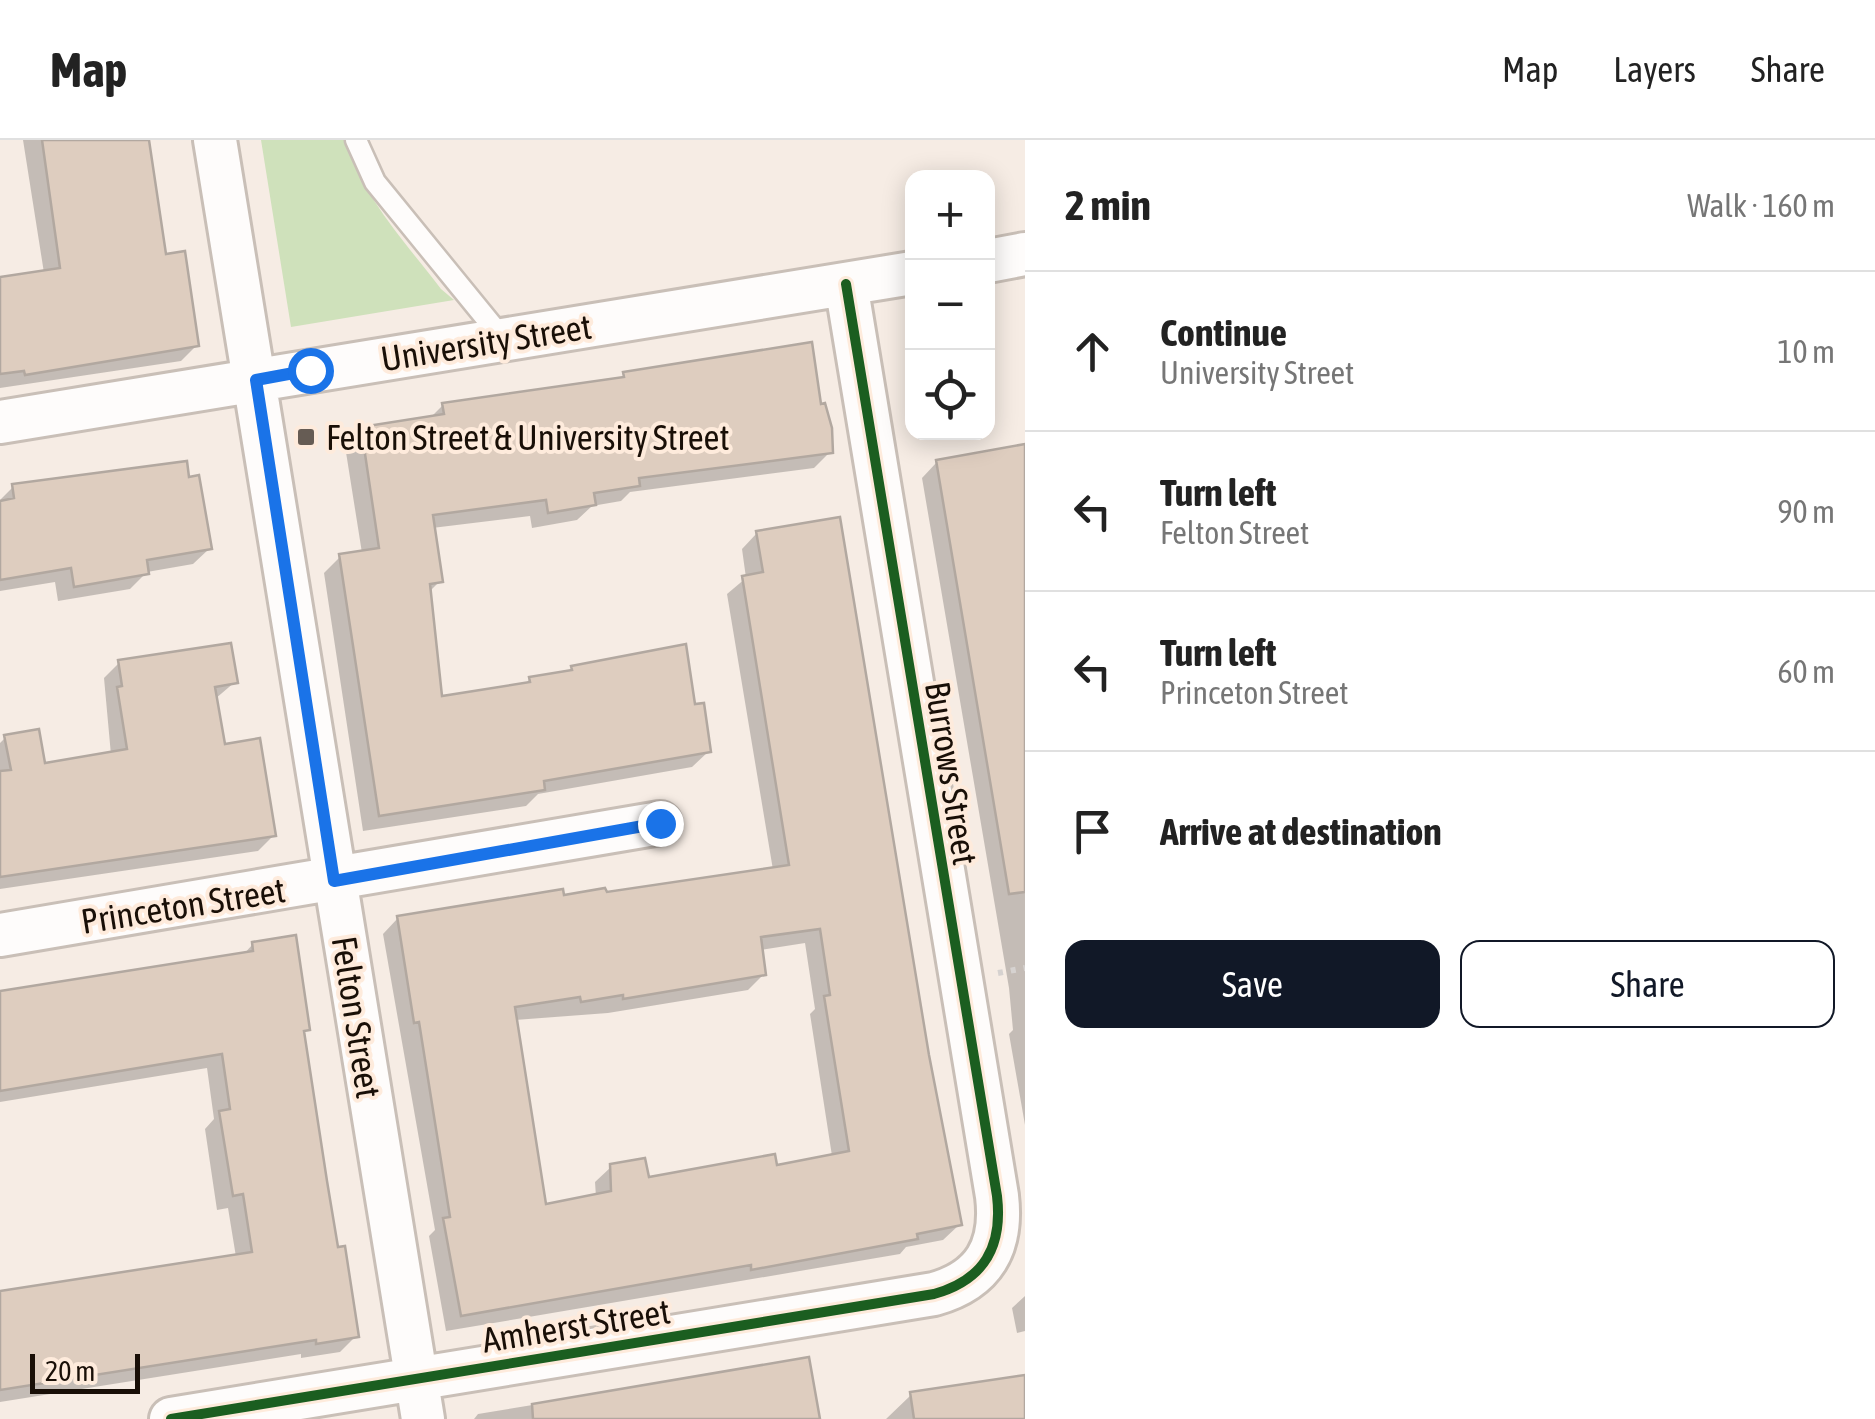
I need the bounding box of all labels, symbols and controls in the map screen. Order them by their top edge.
text: Map [50,42,127,97]
text: Map [1502,49,1558,89]
text: Layers [1613,49,1696,89]
text: Share [1751,49,1825,89]
map controls [905,170,995,440]
button: + [905,170,995,260]
text: 2 min [1065,181,1151,229]
text: Walk · 160 m [1687,187,1835,224]
button: − [905,260,995,350]
street label: University Street [378,306,594,378]
text: Continue [1160,311,1287,354]
icon: ahead [1065,324,1120,379]
text: 10 m [1777,333,1835,370]
route start [288,348,334,394]
button: locate [905,350,995,440]
text: University Street [1160,354,1354,391]
place label: Felton Street & University Street [326,417,730,457]
marker: Felton Street & University Street [295,426,317,448]
text: Turn left [1160,471,1276,514]
icon: left [1065,484,1120,539]
text: 90 m [1777,493,1835,530]
text: Felton Street [1160,514,1309,551]
text: Turn left [1160,631,1276,674]
icon: left [1065,644,1120,699]
text: 60 m [1777,653,1835,690]
text: Princeton Street [1160,674,1348,711]
street label: Burrows Street [918,678,986,868]
route end [638,801,684,847]
icon: arrive [1065,804,1120,859]
text: Arrive at destination [1160,810,1442,853]
street label: Princeton Street [78,869,288,941]
street label: Felton Street [324,933,390,1101]
button: Save [1065,940,1440,1028]
button: Share [1460,940,1835,1028]
street label: Amherst Street [479,1290,673,1360]
scale bar [30,1349,140,1394]
text: 20 m [45,1355,95,1387]

